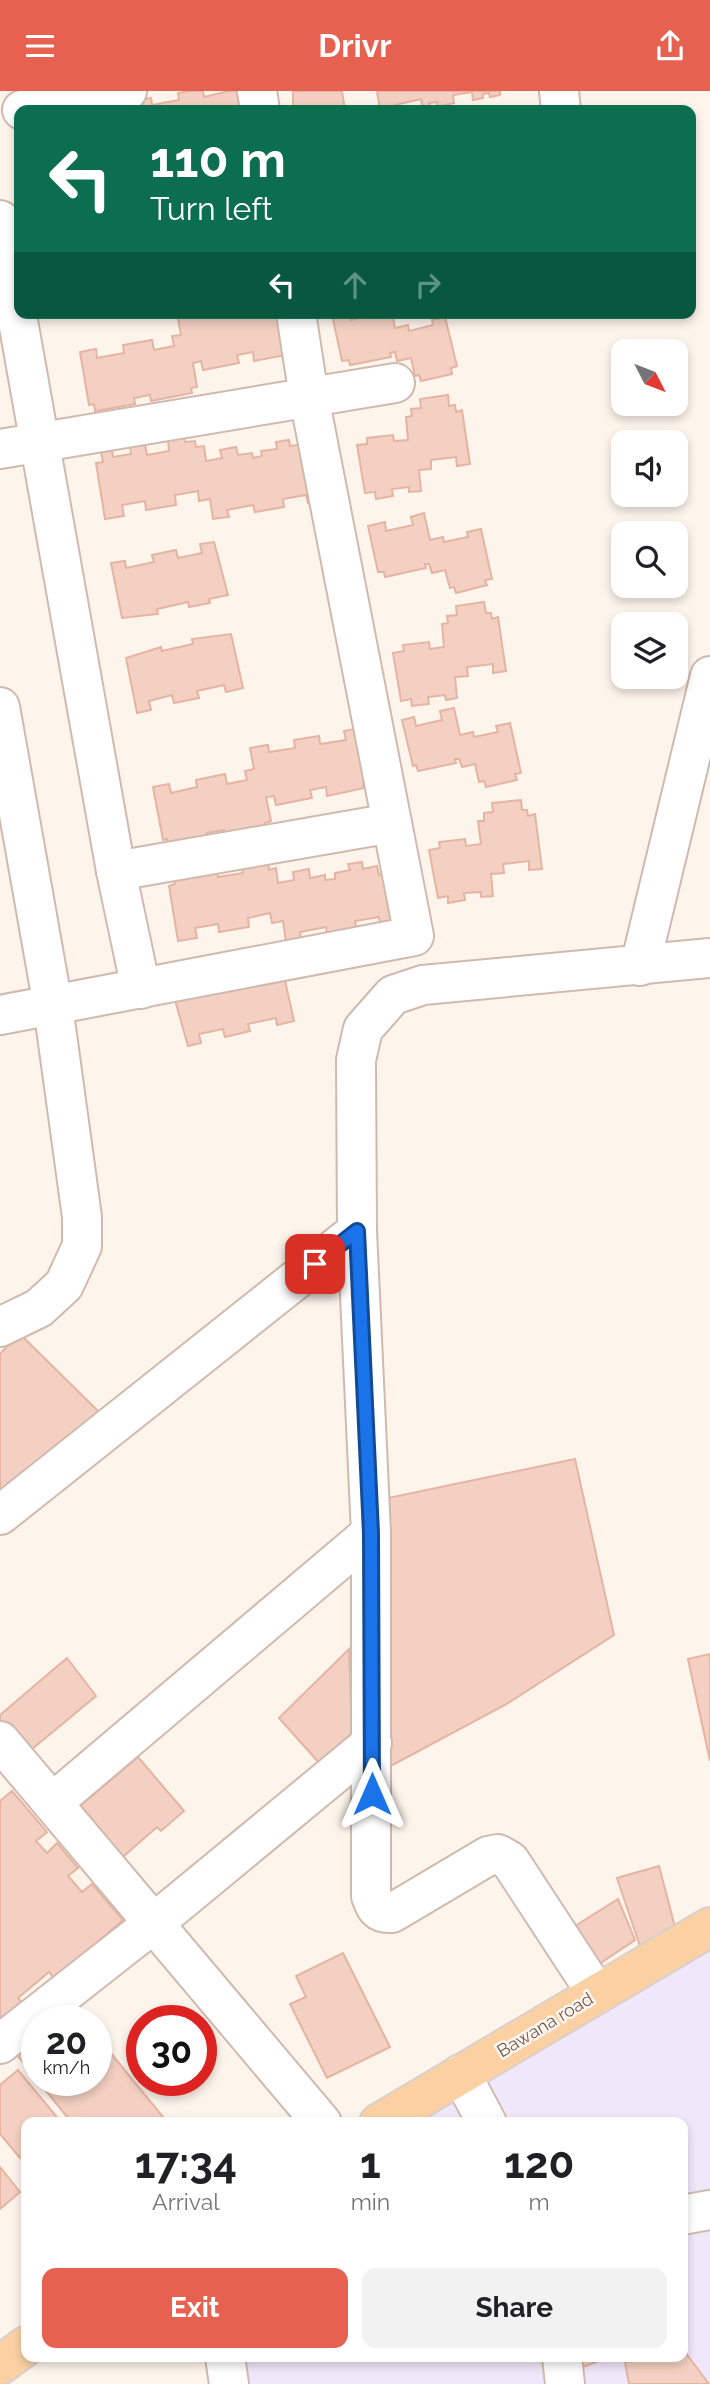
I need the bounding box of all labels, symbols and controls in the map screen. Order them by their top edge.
icon: menu [21,27,59,65]
text: Drivr [318,27,392,64]
icon: share [651,27,689,65]
text: 110 m [150,131,286,188]
icon: left [35,133,126,224]
text: Turn left [150,190,272,227]
icon: left [263,266,301,304]
icon: ahead [336,266,374,304]
icon: right [409,266,447,304]
north arrow [611,339,688,417]
map controls [611,339,688,689]
button: sound [611,430,688,507]
button: search [611,521,688,598]
button: layers [611,612,688,689]
pin [285,1234,345,1294]
icon: arrive [296,1245,334,1283]
position arrow [335,1757,409,1831]
street label: Bawana road [493,1988,597,2061]
speed limit sign: 30 [126,2005,217,2096]
text: 20 [46,2021,87,2062]
text: km/h [43,2057,90,2078]
text: 17:34 [135,2139,237,2188]
text: 1 [360,2139,381,2188]
text: 120 [504,2139,574,2188]
text: Arrival [152,2188,220,2215]
text: min [351,2188,390,2215]
text: m [529,2188,550,2215]
button: Exit [42,2268,348,2348]
button: Share [362,2268,667,2348]

